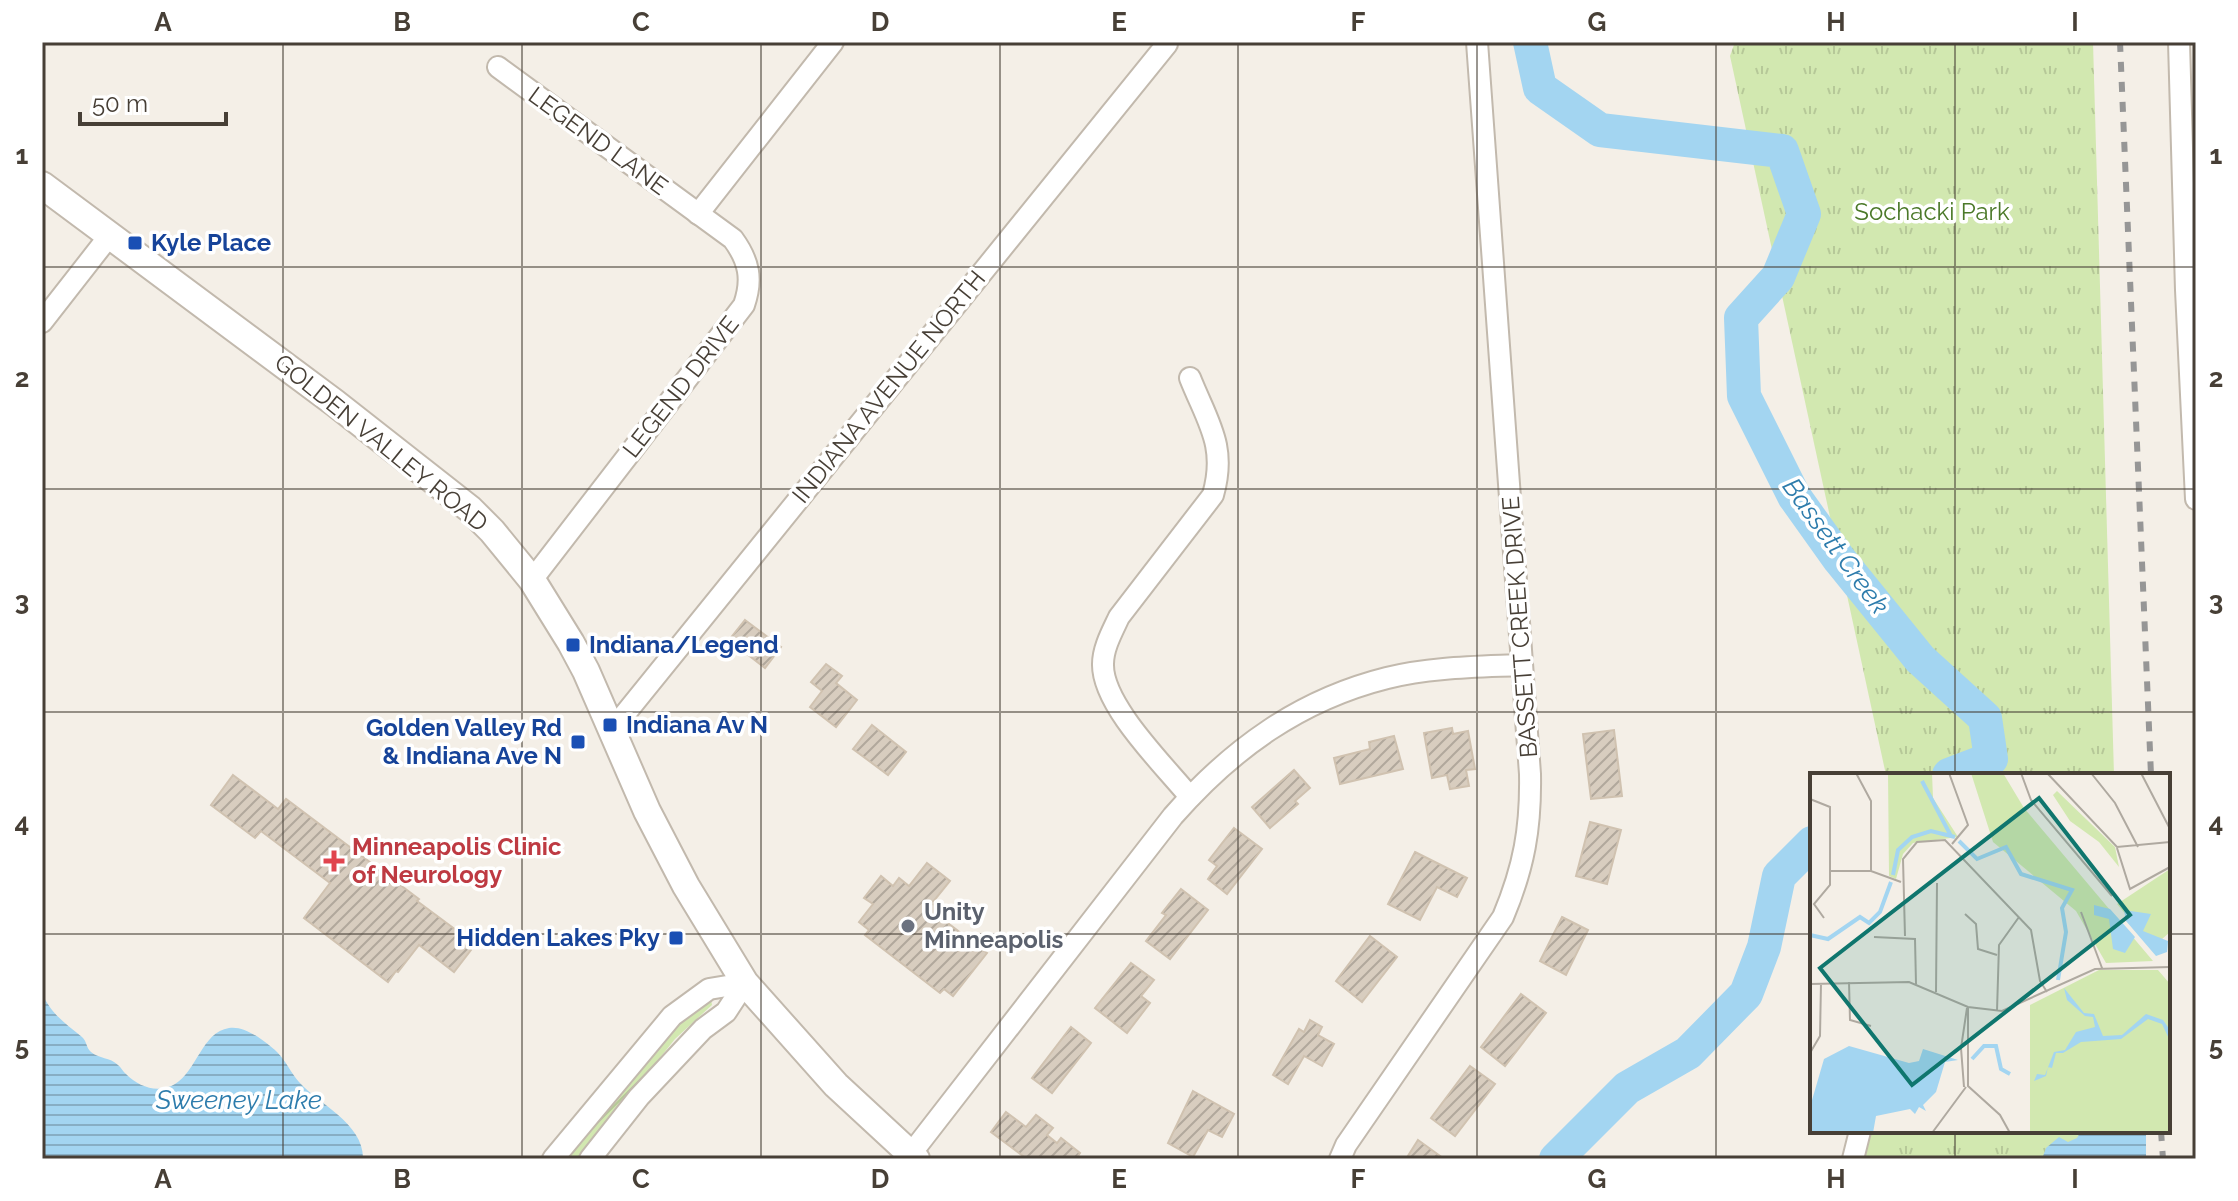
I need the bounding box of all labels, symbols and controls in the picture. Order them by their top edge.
text: A [154,7,172,37]
text: B [393,7,411,37]
text: C [632,7,650,37]
text: D [871,7,889,37]
text: E [1111,7,1127,37]
text: F [1351,7,1366,37]
text: G [1588,7,1606,37]
text: H [1826,7,1846,37]
text: I [2071,7,2079,37]
scale bar [80,76,226,126]
street label: LEGEND LANE [523,80,674,201]
text: 50 m [92,89,148,118]
text: 1 [16,140,29,170]
text: 1 [2210,140,2223,170]
park label: Sochacki Park [1854,197,2010,226]
place label: Kyle Place [151,228,271,257]
marker: Kyle Place [126,234,144,252]
street label: INDIANA AVENUE NORTH [786,265,991,509]
street label: LEGEND DRIVE [616,310,745,463]
street label: GOLDEN VALLEY ROAD [269,348,494,538]
text: 2 [15,363,29,393]
text: 2 [2209,363,2223,393]
water label: Bassett Creek [1777,472,1895,620]
street label: BASSETT CREEK DRIVE [1496,495,1543,759]
text: 3 [15,586,29,616]
text: 3 [2209,586,2223,616]
place label: Indiana/Legend [589,630,779,659]
marker: Indiana/Legend [564,636,582,654]
place label: Indiana Av N [626,710,768,739]
place label: Golden Valley Rd & Indiana Ave N [366,713,562,770]
marker: Indiana Av N [601,716,619,734]
marker: Golden Valley Rd & Indiana Ave N [569,733,587,751]
inset map [1810,773,2170,1133]
text: 4 [15,808,29,838]
text: 4 [2209,808,2223,838]
place label: Minneapolis Clinic of Neurology [352,832,562,889]
marker: Minneapolis Clinic of Neurology [323,850,345,872]
place label: Unity Minneapolis [924,897,1064,954]
marker: Unity Minneapolis [899,917,917,935]
place label: Hidden Lakes Pky [456,923,660,952]
marker: Hidden Lakes Pky [667,929,685,947]
text: 5 [15,1031,29,1061]
text: 5 [2209,1031,2223,1061]
water label: Sweeney Lake [155,1085,322,1115]
text: A [154,1164,172,1194]
text: B [393,1164,411,1194]
text: C [632,1164,650,1194]
text: D [871,1164,889,1194]
text: E [1111,1164,1127,1194]
text: F [1351,1164,1366,1194]
text: G [1588,1164,1606,1194]
text: H [1826,1164,1846,1194]
text: I [2071,1164,2079,1194]

